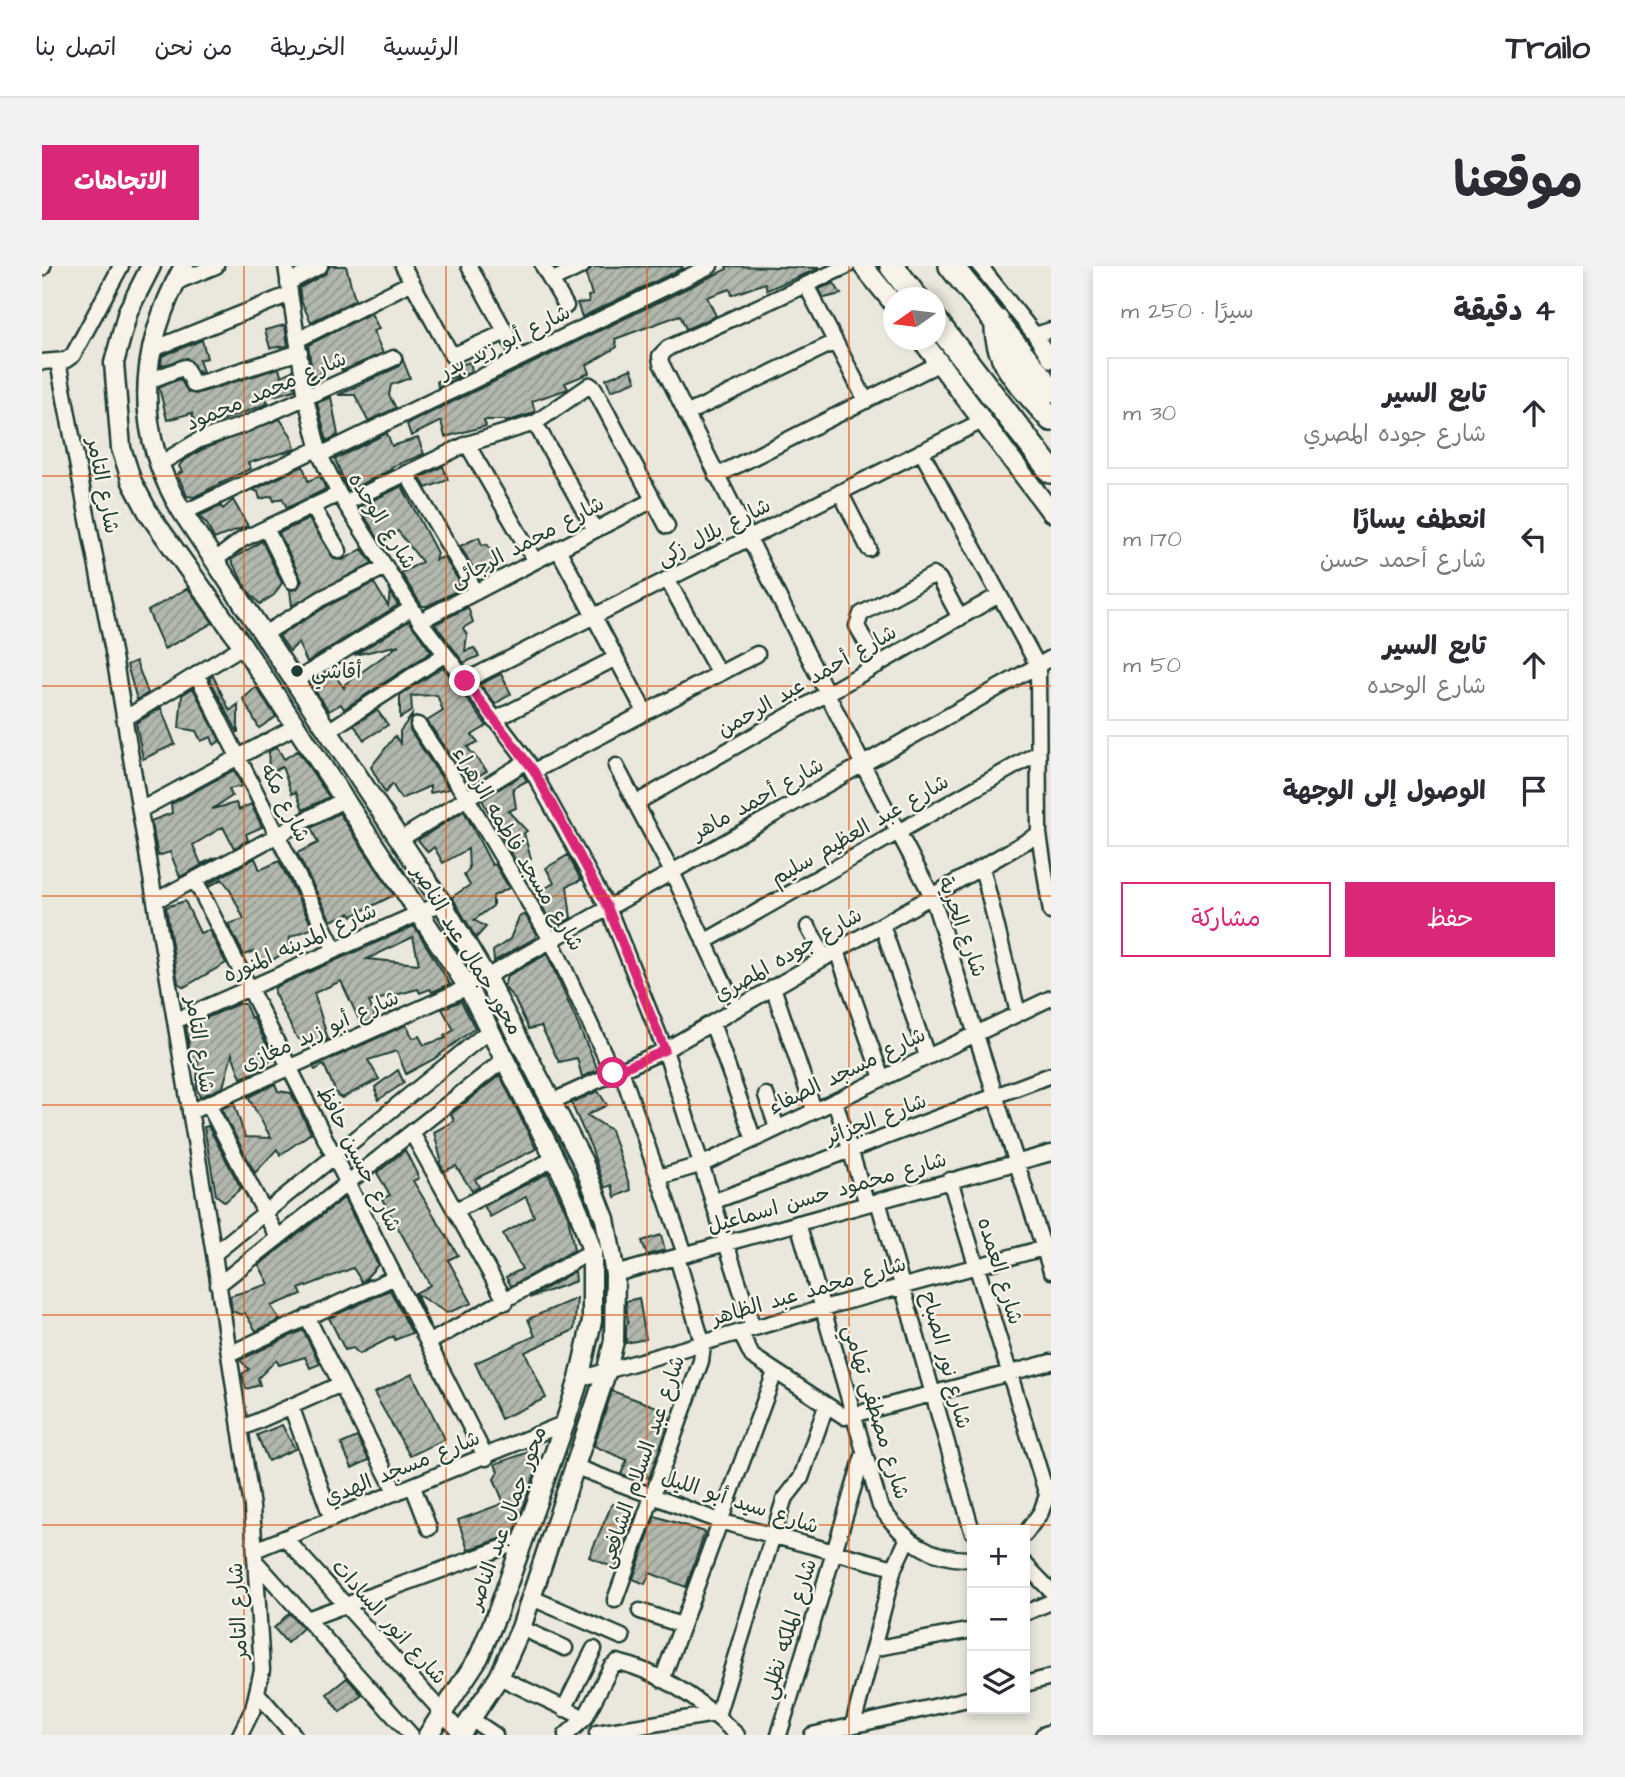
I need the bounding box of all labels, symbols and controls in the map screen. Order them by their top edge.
text: Trailo [1506,25,1590,71]
text: اتصل بنا [35,31,116,65]
text: من نحن [154,31,233,65]
text: الخريطة [271,31,345,65]
text: الرئيسية [383,31,459,65]
button: الاتجاهات [42,145,199,220]
text: موقعنا [1453,148,1583,216]
north arrow [883,287,946,350]
text: 4 دقيقة [1453,290,1555,332]
text: سيرًا · 250 m [1121,295,1254,327]
street label: شارع أبو زيد بدر [433,298,575,387]
street label: شارع محمد محمود [181,344,351,438]
text: تابع السير [1383,376,1486,412]
icon: ahead [1515,394,1553,432]
text: 30 m [1123,397,1176,429]
text: شارع جوده المصري [1303,418,1486,450]
street label: شارع التامر [79,434,126,536]
street label: شارع الوحده [341,467,423,575]
street label: شارع محمد الرجائى [445,489,609,595]
street label: شارع بلال زكى [652,491,776,573]
text: انعطف يسارًا [1353,502,1486,538]
icon: left [1515,520,1553,558]
text: 170 m [1123,523,1182,555]
text: شارع أحمد حسن [1320,544,1486,576]
street label: شارع أحمد عبد الرحمن [712,618,902,744]
text: تابع السير [1383,628,1486,664]
icon: ahead [1515,646,1553,684]
text: 50 m [1123,649,1181,681]
place label: أقاشي [311,657,361,690]
marker: أقاشي [289,663,305,679]
route end [449,665,480,696]
text: شارع الوحده [1367,670,1486,702]
street label: شارع مسجد فاطمه الزهراء [445,741,591,957]
street label: شارع أحمد ماهر [685,751,829,848]
street label: شارع مكه [253,759,317,847]
street label: شارع عبد العظيم سليم [766,767,955,894]
icon: arrive [1515,772,1553,810]
text: الوصول إلى الوجهة [1282,773,1486,809]
street label: محور جمال عبد الناصر [404,858,529,1040]
street label: شارع الحرية [930,873,994,981]
button: مشاركة [1121,882,1331,957]
button: حفظ [1345,882,1555,957]
street label: شارع المدينه المنوره [219,896,381,990]
street label: شارع جوده المصري [708,901,868,1009]
street label: شارع أبو زيد مغازى [236,983,404,1079]
street label: شارع التامر [178,993,222,1095]
street label: شارع مسجد الصفاء [763,1020,931,1122]
route start [597,1057,628,1088]
street label: شارع حسين حافظ [310,1081,408,1237]
street label: شارع الجزائر [819,1086,931,1152]
street label: شارع محمود حسن اسماعيل [704,1145,950,1241]
street label: شارع العمده [970,1214,1030,1328]
street label: شارع محمد عبد الظاهر [706,1249,910,1333]
street label: شارع نور الصباح [914,1288,978,1432]
street label: شارع مصطفى تهامي [832,1321,916,1504]
street label: شارع عبد السلام الشافعى [592,1352,693,1573]
street label: محور جمال عبد الناصر [460,1422,554,1616]
street label: شارع مسجد الهدي [320,1423,484,1513]
street label: شارع سيد أبو الليل [658,1463,822,1541]
map controls [967,1525,1030,1714]
button: + [967,1525,1030,1588]
street label: شارع انور السادات [325,1553,453,1691]
street label: شارع الملكه نظلي [754,1555,828,1704]
street label: شارع التامر [221,1562,255,1662]
button: − [967,1588,1030,1651]
button: layers [967,1651,1030,1714]

